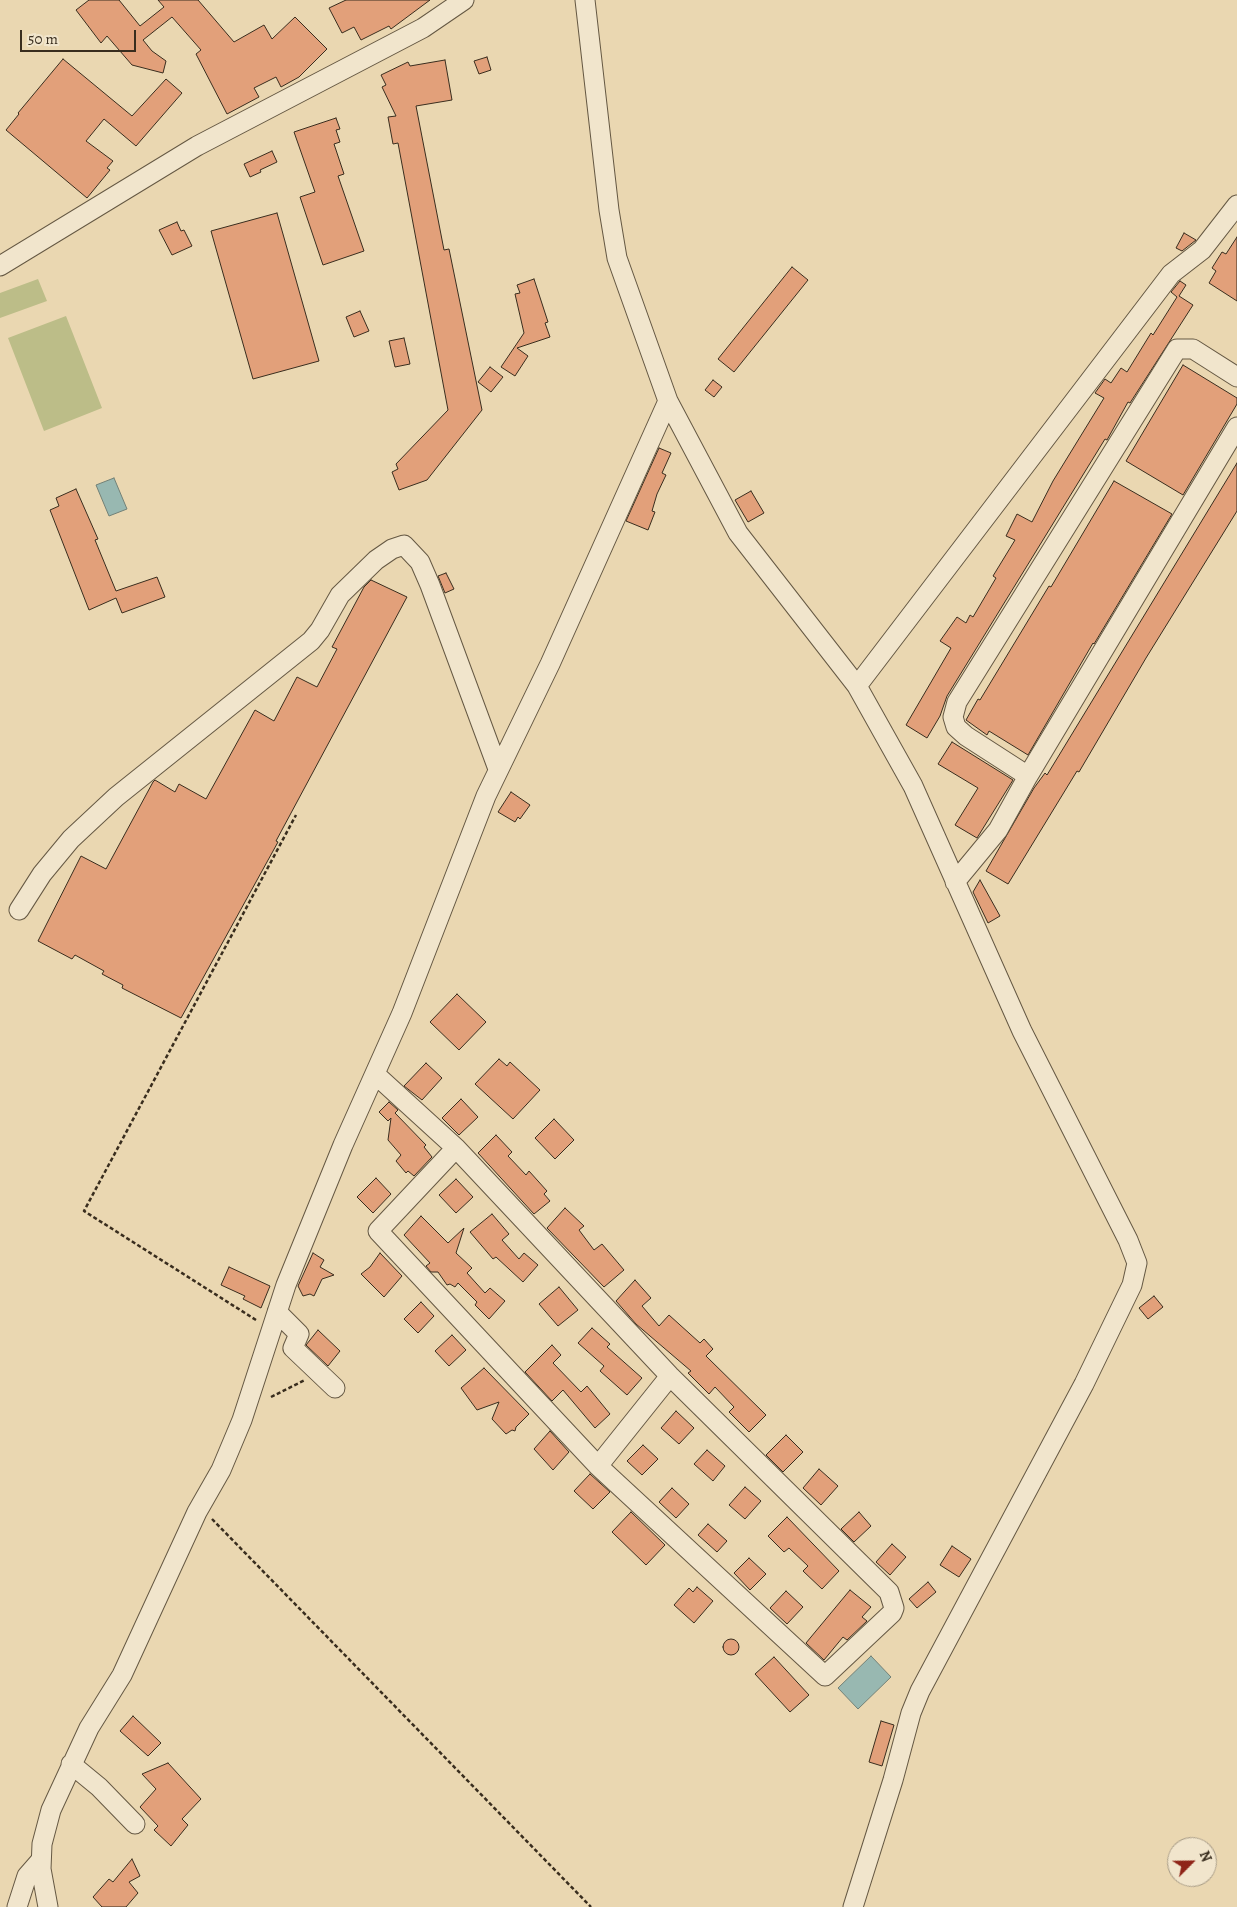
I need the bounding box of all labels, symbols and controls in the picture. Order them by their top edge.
scale bar [22,20,139,52]
text: 50 m [28,29,58,49]
north arrow [1167,1837,1217,1887]
text: N [1195,1848,1216,1865]

